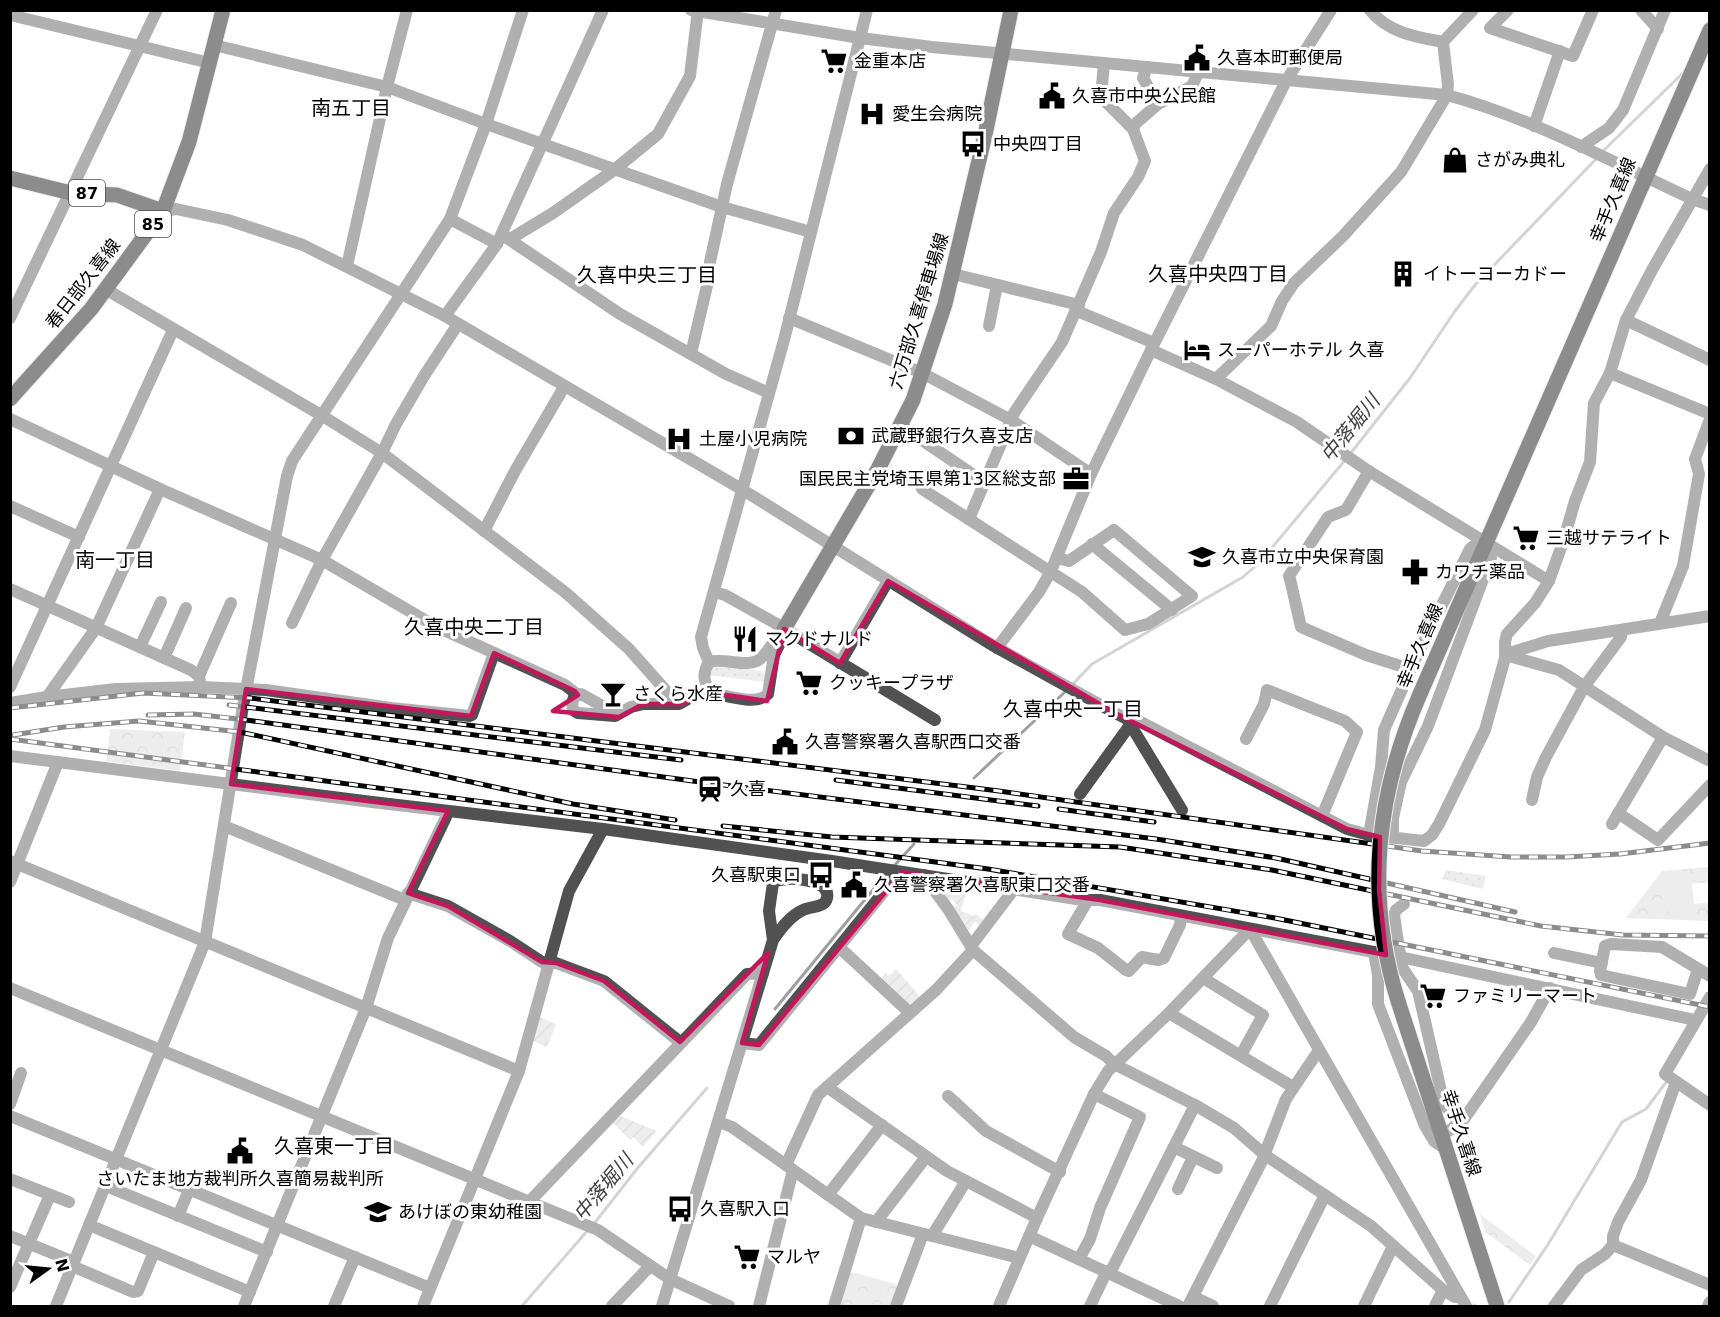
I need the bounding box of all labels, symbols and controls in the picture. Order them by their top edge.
public building icon: 久喜本町郵便局 [1182,43,1212,73]
supermarket icon: 金重本店 [819,46,849,76]
place label: 久喜本町郵便局 [1217,47,1343,68]
place label: 金重本店 [854,50,926,71]
public building icon: 久喜市中央公民館 [1037,81,1067,111]
place label: 久喜市中央公民館 [1072,85,1216,106]
district label: 南五丁目 [311,96,391,120]
hospital icon: 愛生会病院 [857,99,887,129]
place label: 愛生会病院 [892,103,982,124]
bus stop icon: 中央四丁目 [958,129,988,159]
place label: 中央四丁目 [993,133,1083,154]
shop icon: さがみ典礼 [1440,145,1470,175]
place label: さがみ典礼 [1475,149,1565,170]
street label: 幸手久喜線 [1585,154,1640,245]
road number: 87 [69,180,105,206]
road number: 85 [135,211,171,237]
street label: 六万部久喜停車場線 [885,230,952,391]
street label: 春日部久喜線 [41,235,124,333]
building icon: イトーヨーカドー [1388,259,1418,289]
district label: 久喜中央四丁目 [1148,262,1288,286]
district label: 久喜中央三丁目 [577,263,717,287]
place label: イトーヨーカドー [1423,263,1567,284]
hotel icon: スーパーホテル 久喜 [1182,335,1212,365]
place label: スーパーホテル 久喜 [1217,339,1385,360]
water label: 中落堀川 [1316,388,1386,467]
bank icon: 武蔵野銀行久喜支店 [836,421,866,451]
hospital icon: 土屋小児病院 [664,424,694,454]
place label: 武蔵野銀行久喜支店 [871,425,1033,446]
place label: 土屋小児病院 [699,428,807,449]
office icon: 国民民主党埼玉県第13区総支部 [1061,464,1091,494]
place label: 国民民主党埼玉県第13区総支部 [799,468,1056,489]
supermarket icon: 三越サテライト [1511,523,1541,553]
place label: 三越サテライト [1546,527,1672,548]
school or university icon: 久喜市立中央保育園 [1187,542,1217,572]
place label: 久喜市立中央保育園 [1222,546,1384,567]
district label: 南一丁目 [75,548,155,572]
pharmacy icon: カワチ薬品 [1400,557,1430,587]
place label: カワチ薬品 [1435,561,1525,582]
street label: 幸手久喜線 [1392,600,1447,691]
district label: 久喜中央二丁目 [404,615,544,639]
restaurant icon: マクドナルド [730,624,760,654]
place label: マクドナルド [765,628,873,649]
supermarket icon: クッキープラザ [794,668,824,698]
place label: クッキープラザ [829,672,954,693]
bar icon: さくら水産 [598,679,628,709]
place label: さくら水産 [633,683,723,704]
district label: 久喜中央一丁目 [1003,697,1143,721]
public building icon: 久喜警察署久喜駅西口交番 [770,727,800,757]
place label: 久喜警察署久喜駅西口交番 [805,731,1021,752]
station icon: 久喜 [695,774,725,804]
place label: 久喜 [730,778,766,799]
bus stop icon: 久喜駅東口 [806,860,836,890]
place label: 久喜駅東口 [711,864,801,885]
public building icon: 久喜警察署久喜駅東口交番 [839,870,869,900]
place label: 久喜警察署久喜駅東口交番 [874,874,1090,895]
supermarket icon: ファミリーマート [1418,981,1448,1011]
place label: ファミリーマート [1453,985,1597,1006]
street label: 幸手久喜線 [1438,1087,1485,1179]
district label: 久喜東一丁目 [274,1134,394,1158]
public building icon: さいたま地方裁判所久喜簡易裁判所 [225,1136,255,1166]
water label: 中落堀川 [568,1147,639,1225]
place label: さいたま地方裁判所久喜簡易裁判所 [96,1168,384,1189]
bus stop icon: 久喜駅入口 [665,1194,695,1224]
school or university icon: あけぼの東幼稚園 [363,1197,393,1227]
place label: 久喜駅入口 [700,1198,790,1219]
place label: あけぼの東幼稚園 [398,1201,542,1222]
north arrow [18,1239,78,1299]
supermarket icon: マルヤ [732,1242,762,1272]
place label: マルヤ [767,1246,821,1267]
text: N [51,1256,73,1274]

